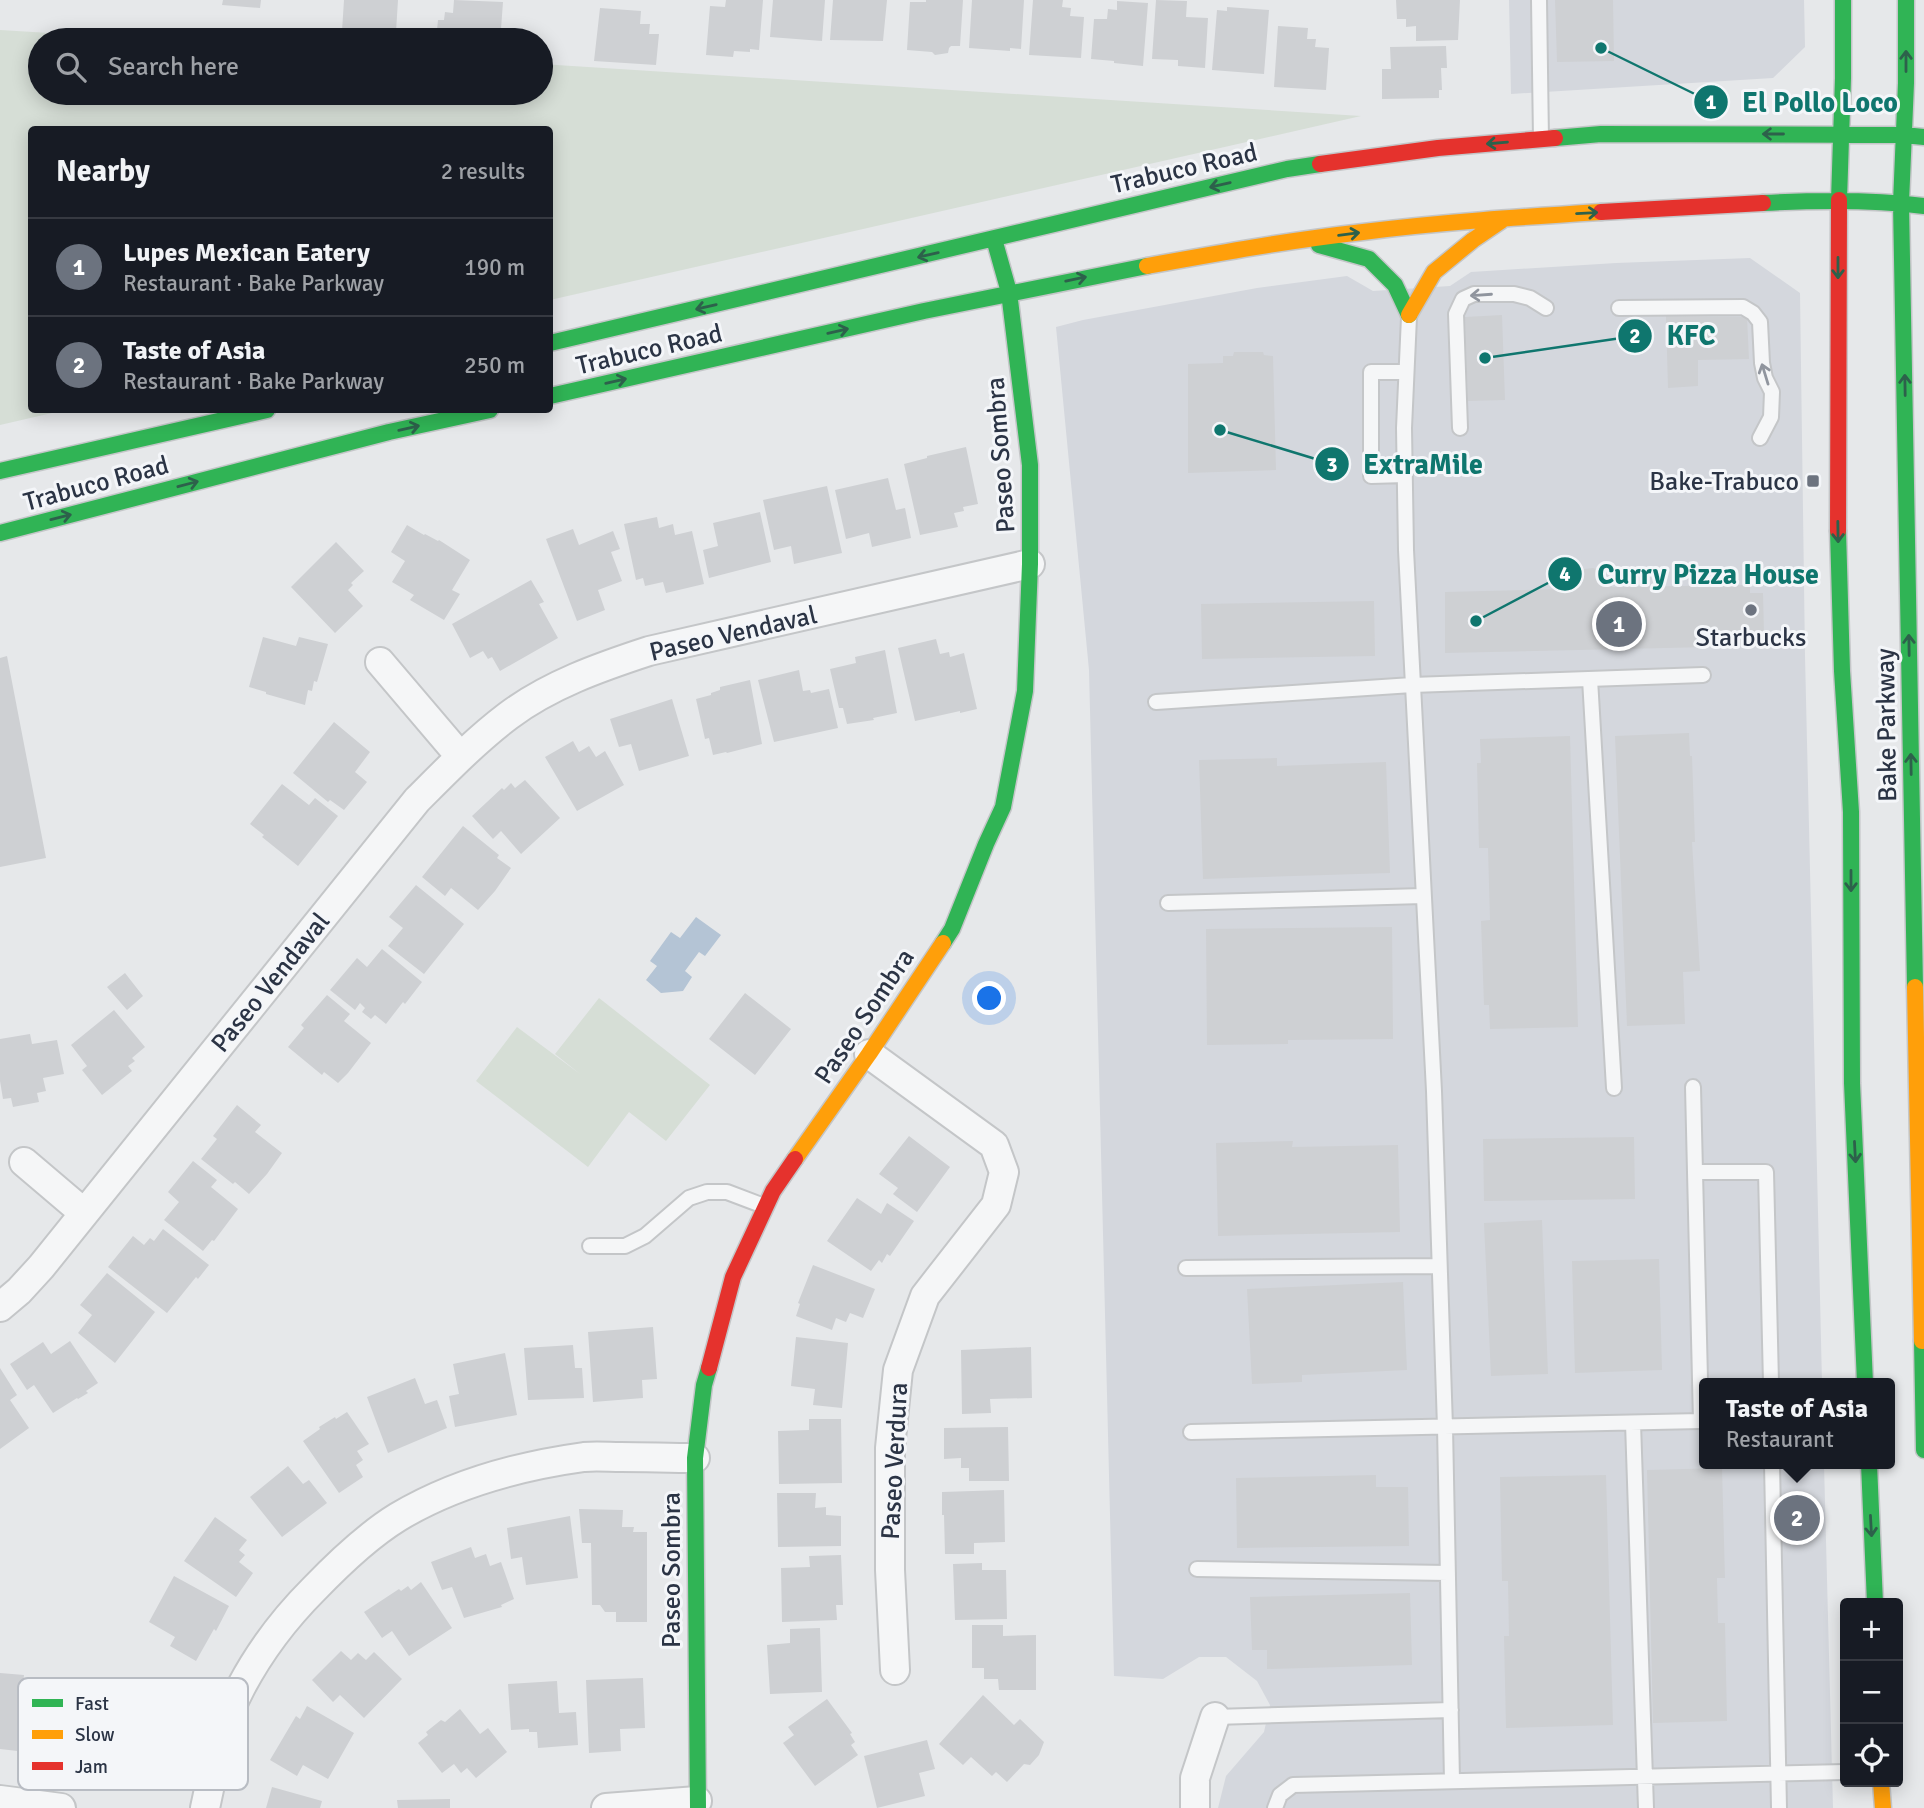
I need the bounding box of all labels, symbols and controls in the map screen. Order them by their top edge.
search box [28,28,553,105]
icon: search [52,48,90,86]
one-way arrow [1899,50,1913,73]
text: Search here [108,51,239,83]
callout: El Pollo Loco [1693,77,1912,126]
text: El Pollo Loco [1742,86,1898,120]
text: 1 [1705,89,1717,115]
one-way arrow [1762,127,1785,141]
street label: Trabuco Road [1108,137,1260,201]
one-way arrow [1487,137,1509,150]
text: Nearby [56,153,150,190]
text: 2 results [441,157,525,186]
one-way arrow [1209,178,1232,192]
one-way arrow [1576,206,1598,219]
one-way arrow [1337,228,1359,241]
text: Lupes Mexican Eatery [123,237,370,269]
one-way arrow [917,249,940,262]
text: 1 [73,253,85,282]
text: 190 m [464,253,525,282]
one-way arrow [1831,256,1845,279]
text: Restaurant · Bake Parkway [123,269,384,298]
one-way arrow [1064,271,1087,285]
one-way arrow [1470,289,1493,302]
one-way arrow [695,301,718,314]
callout: KFC [1617,311,1729,360]
street label: Trabuco Road [573,318,725,382]
text: KFC [1666,319,1716,353]
text: 2 [1629,323,1641,349]
one-way arrow [826,324,849,337]
text: Taste of Asia [123,335,265,367]
text: 2 [73,351,85,380]
text: 250 m [464,351,525,380]
one-way arrow [1758,363,1771,385]
text: Restaurant · Bake Parkway [123,367,384,396]
one-way arrow [1898,373,1911,396]
one-way arrow [604,374,627,387]
street label: Paseo Sombra [980,376,1022,534]
one-way arrow [397,421,420,434]
callout: ExtraMile [1314,440,1497,489]
text: ExtraMile [1363,448,1483,482]
street label: Trabuco Road [20,449,172,519]
text: 3 [1326,452,1338,478]
place label: Bake-Trabuco [1649,466,1799,498]
marker: Bake-Trabuco [1805,473,1821,489]
one-way arrow [176,477,199,490]
one-way arrow [49,510,72,523]
one-way arrow [1831,520,1845,543]
callout: Curry Pizza House [1548,549,1833,598]
text: Curry Pizza House [1597,558,1819,592]
text: 4 [1559,561,1571,587]
pin: 1 [1596,598,1642,650]
street label: Paseo Vendaval [646,599,820,669]
marker: Starbucks [1743,602,1759,618]
place label: Starbucks [1696,622,1806,654]
one-way arrow [1902,634,1916,657]
street label: Bake Parkway [1870,648,1904,802]
one-way arrow [1904,752,1918,775]
one-way arrow [1844,869,1858,892]
street label: Paseo Vendaval [205,906,337,1059]
street label: Paseo Sombra [808,943,922,1090]
your location [972,981,1006,1015]
one-way arrow [1848,1140,1861,1163]
popup [1699,1378,1895,1469]
street label: Paseo Verdura [875,1382,915,1541]
text: Taste of Asia [1726,1393,1868,1425]
text: Restaurant [1726,1425,1834,1454]
street label: Paseo Sombra [656,1492,688,1648]
pin: 2 [1774,1492,1820,1544]
one-way arrow [1865,1514,1878,1537]
map controls [1840,1598,1903,1787]
button: + [1840,1598,1903,1661]
button: − [1840,1661,1903,1724]
legend [18,1678,248,1790]
text: Fast [75,1692,109,1716]
text: Slow [75,1723,115,1747]
button: locate [1840,1724,1903,1787]
text: Jam [75,1755,108,1779]

